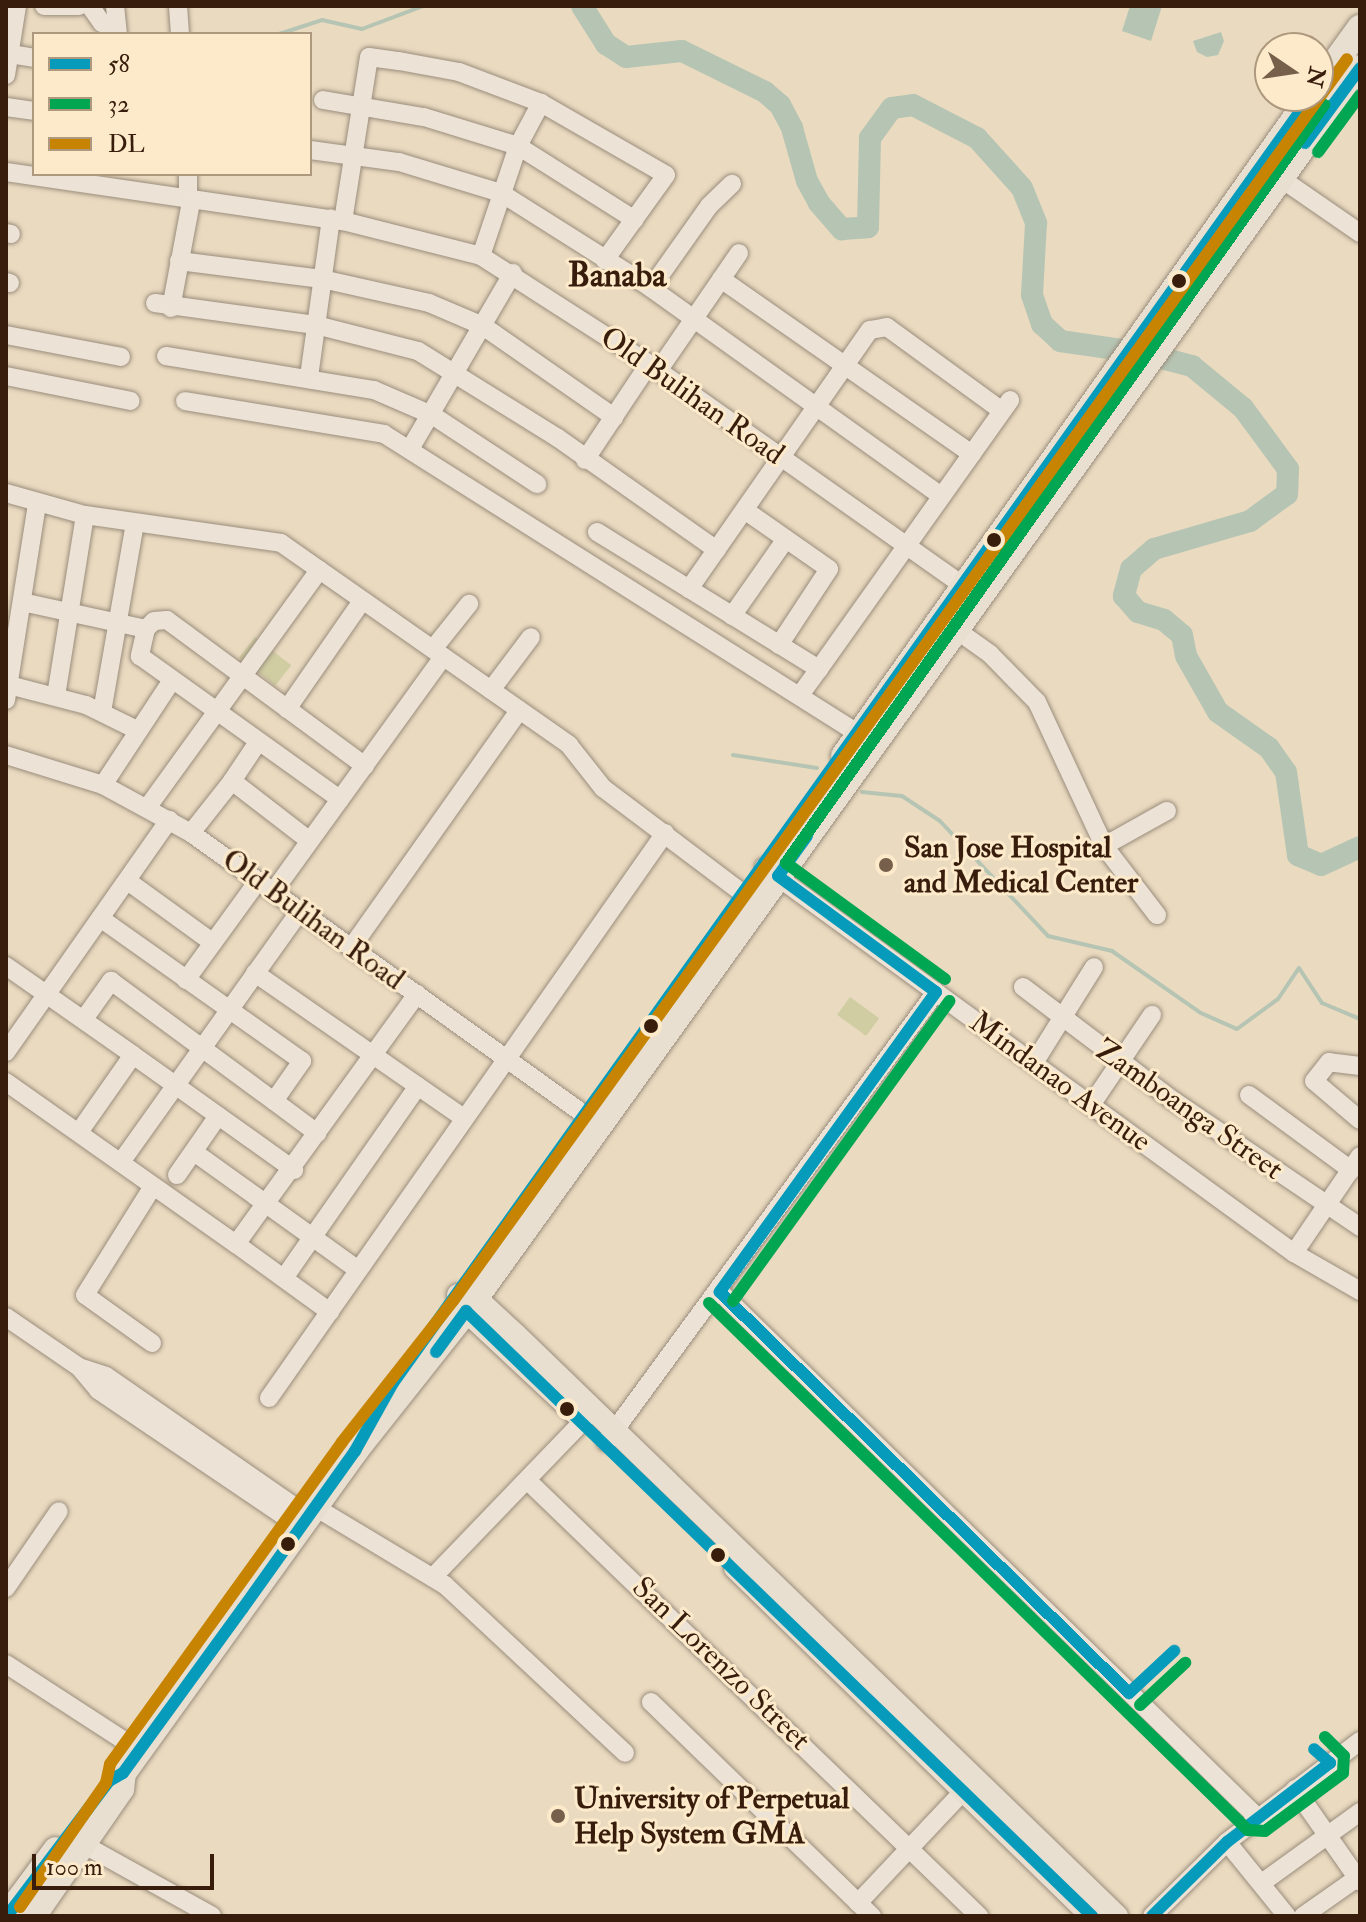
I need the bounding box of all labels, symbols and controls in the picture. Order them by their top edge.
legend [32,32,312,176]
north arrow [1254,32,1334,112]
text: 58 [108,49,130,80]
text: N [1300,64,1331,90]
text: 32 [108,89,129,120]
text: DL [108,129,145,160]
district label: Banaba [568,256,666,296]
unlabelled marker [1171,273,1187,289]
street label: Old Bulihan Road [593,319,791,473]
unlabelled marker [986,532,1002,548]
place label: San Jose Hospital and Medical Center [904,830,1138,900]
street label: Old Bulihan Road [215,842,411,998]
marker: San Jose Hospital and Medical Center [875,854,897,876]
street label: Mindanao Avenue [962,1004,1158,1160]
unlabelled marker [643,1018,659,1034]
street label: Zamboanga Street [1088,1032,1290,1188]
unlabelled marker [559,1401,575,1417]
unlabelled marker [280,1536,296,1552]
unlabelled marker [710,1547,726,1563]
street label: San Lorenzo Street [624,1570,818,1758]
place label: University of Perpetual Help System GMA [574,1781,849,1852]
marker: University of Perpetual Help System GMA [549,1807,567,1825]
scale bar [36,1838,218,1888]
text: 100 m [46,1852,103,1883]

